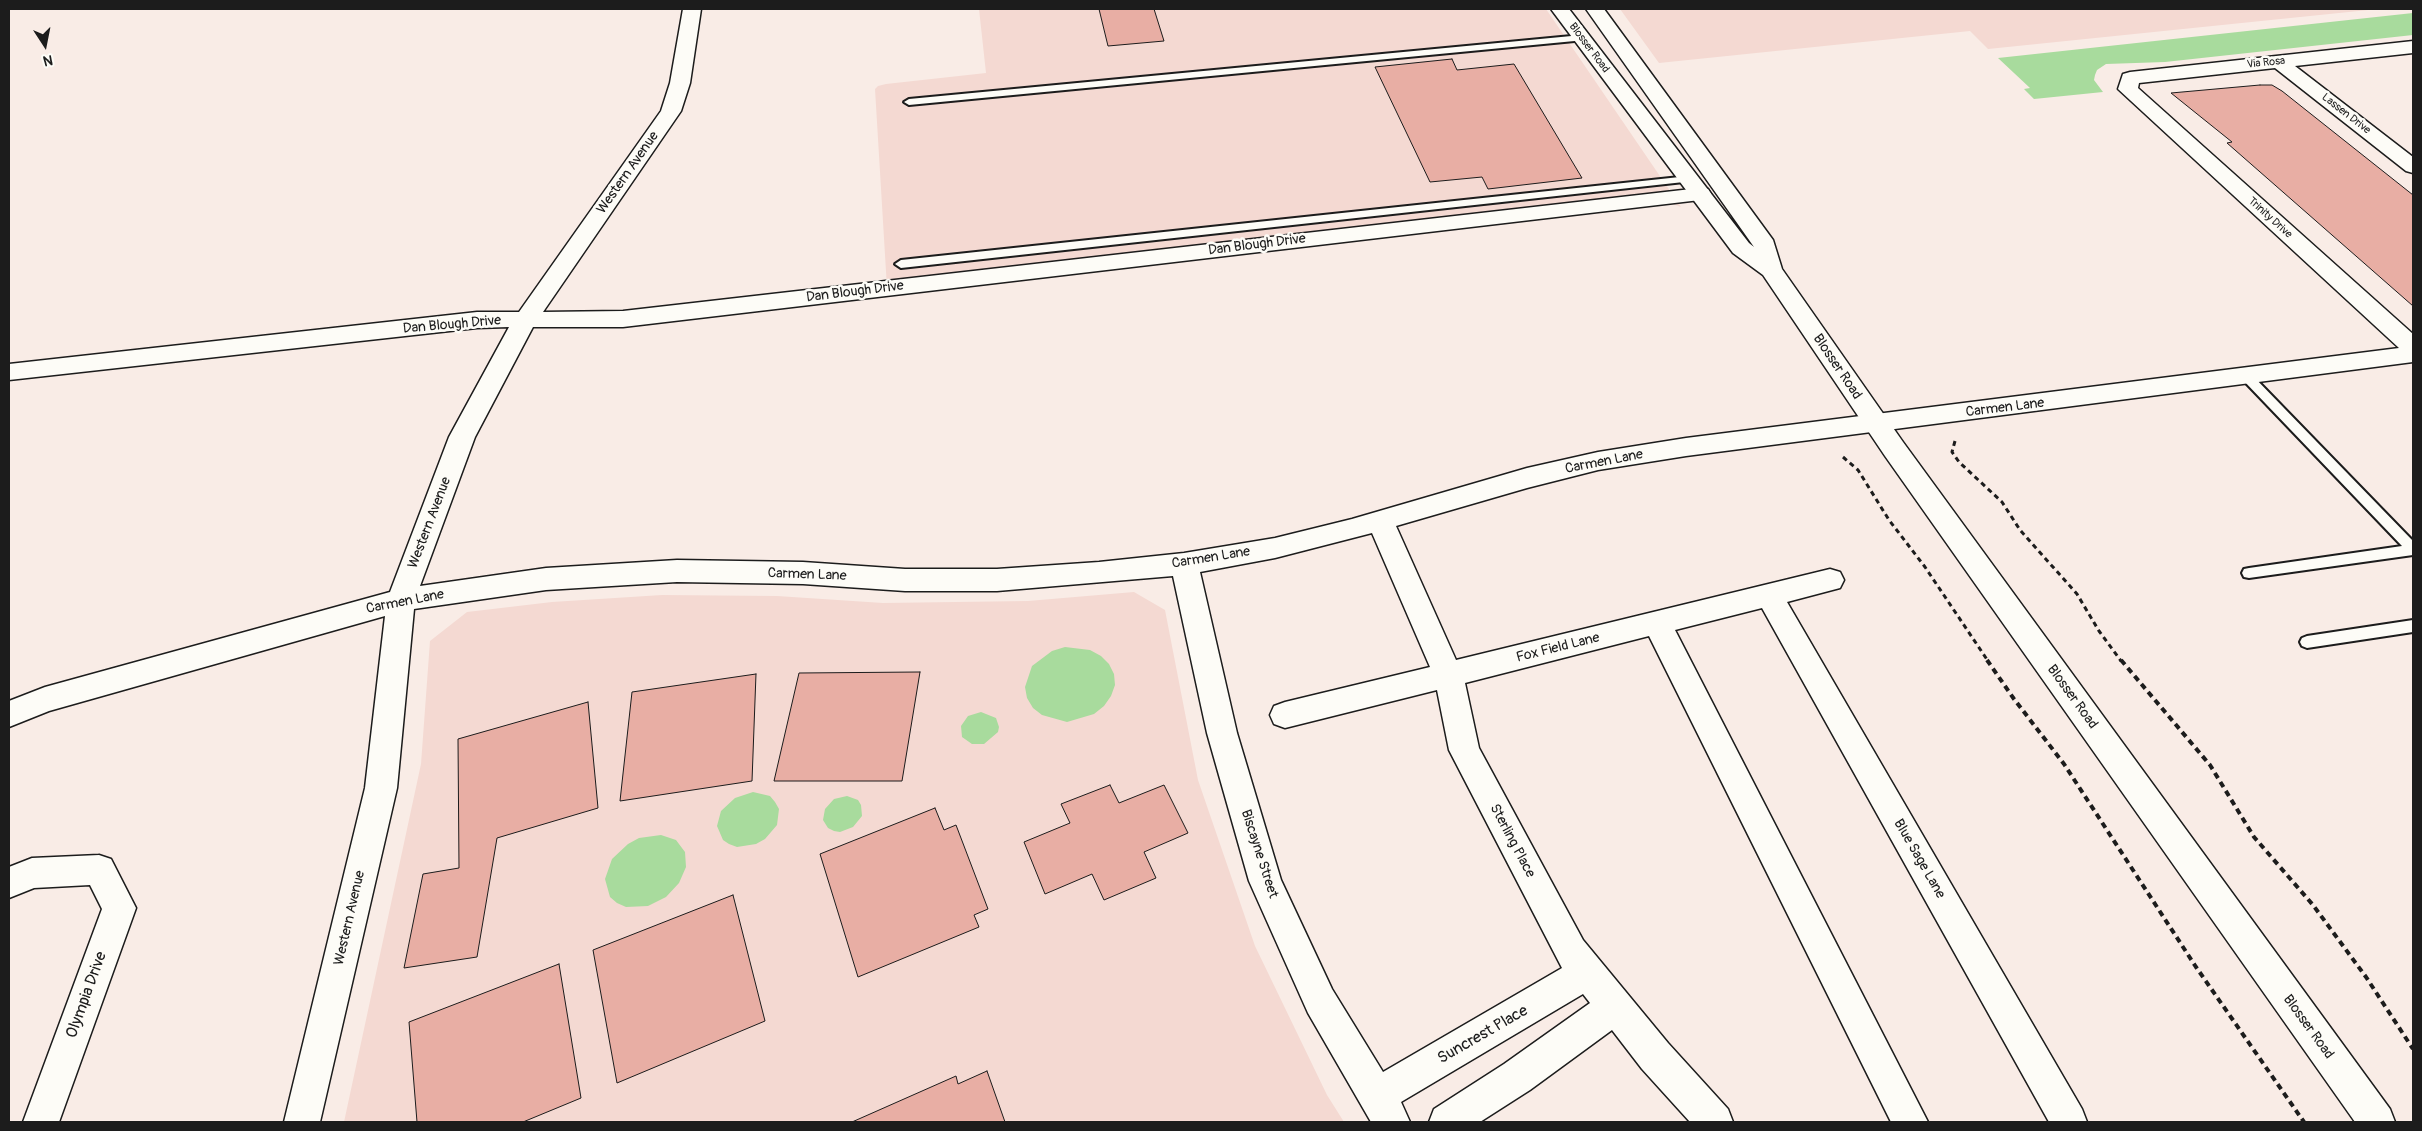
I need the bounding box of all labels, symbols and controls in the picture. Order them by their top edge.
north arrow [20,20,70,70]
street label: Blosser Road [1566,20,1612,76]
text: N [42,51,54,69]
street label: Via Rosa [2246,54,2286,72]
street label: Lassen Drive [2319,91,2373,137]
street label: Western Avenue [593,129,663,217]
street label: Trinity Drive [2245,195,2295,241]
street label: Dan Blough Drive [1207,231,1307,259]
street label: Dan Blough Drive [805,278,905,306]
street label: Dan Blough Drive [402,312,502,338]
street label: Blosser Road [1809,331,1865,403]
street label: Carmen Lane [1965,395,2045,421]
street label: Carmen Lane [1564,446,1644,478]
street label: Western Avenue [405,475,455,571]
street label: Carmen Lane [1171,544,1251,572]
street label: Carmen Lane [767,565,847,585]
street label: Carmen Lane [365,586,445,618]
street label: Fox Field Lane [1515,630,1601,666]
street label: Blosser Road [2043,662,2101,732]
street label: Sterling Place [1486,801,1538,881]
street label: Biscayne Street [1237,808,1281,900]
street label: Blue Sage Lane [1890,816,1948,902]
street label: Western Avenue [331,869,369,967]
street label: Olympia Drive [63,949,111,1041]
street label: Blosser Road [2279,992,2337,1062]
street label: Suncrest Place [1434,1001,1532,1069]

